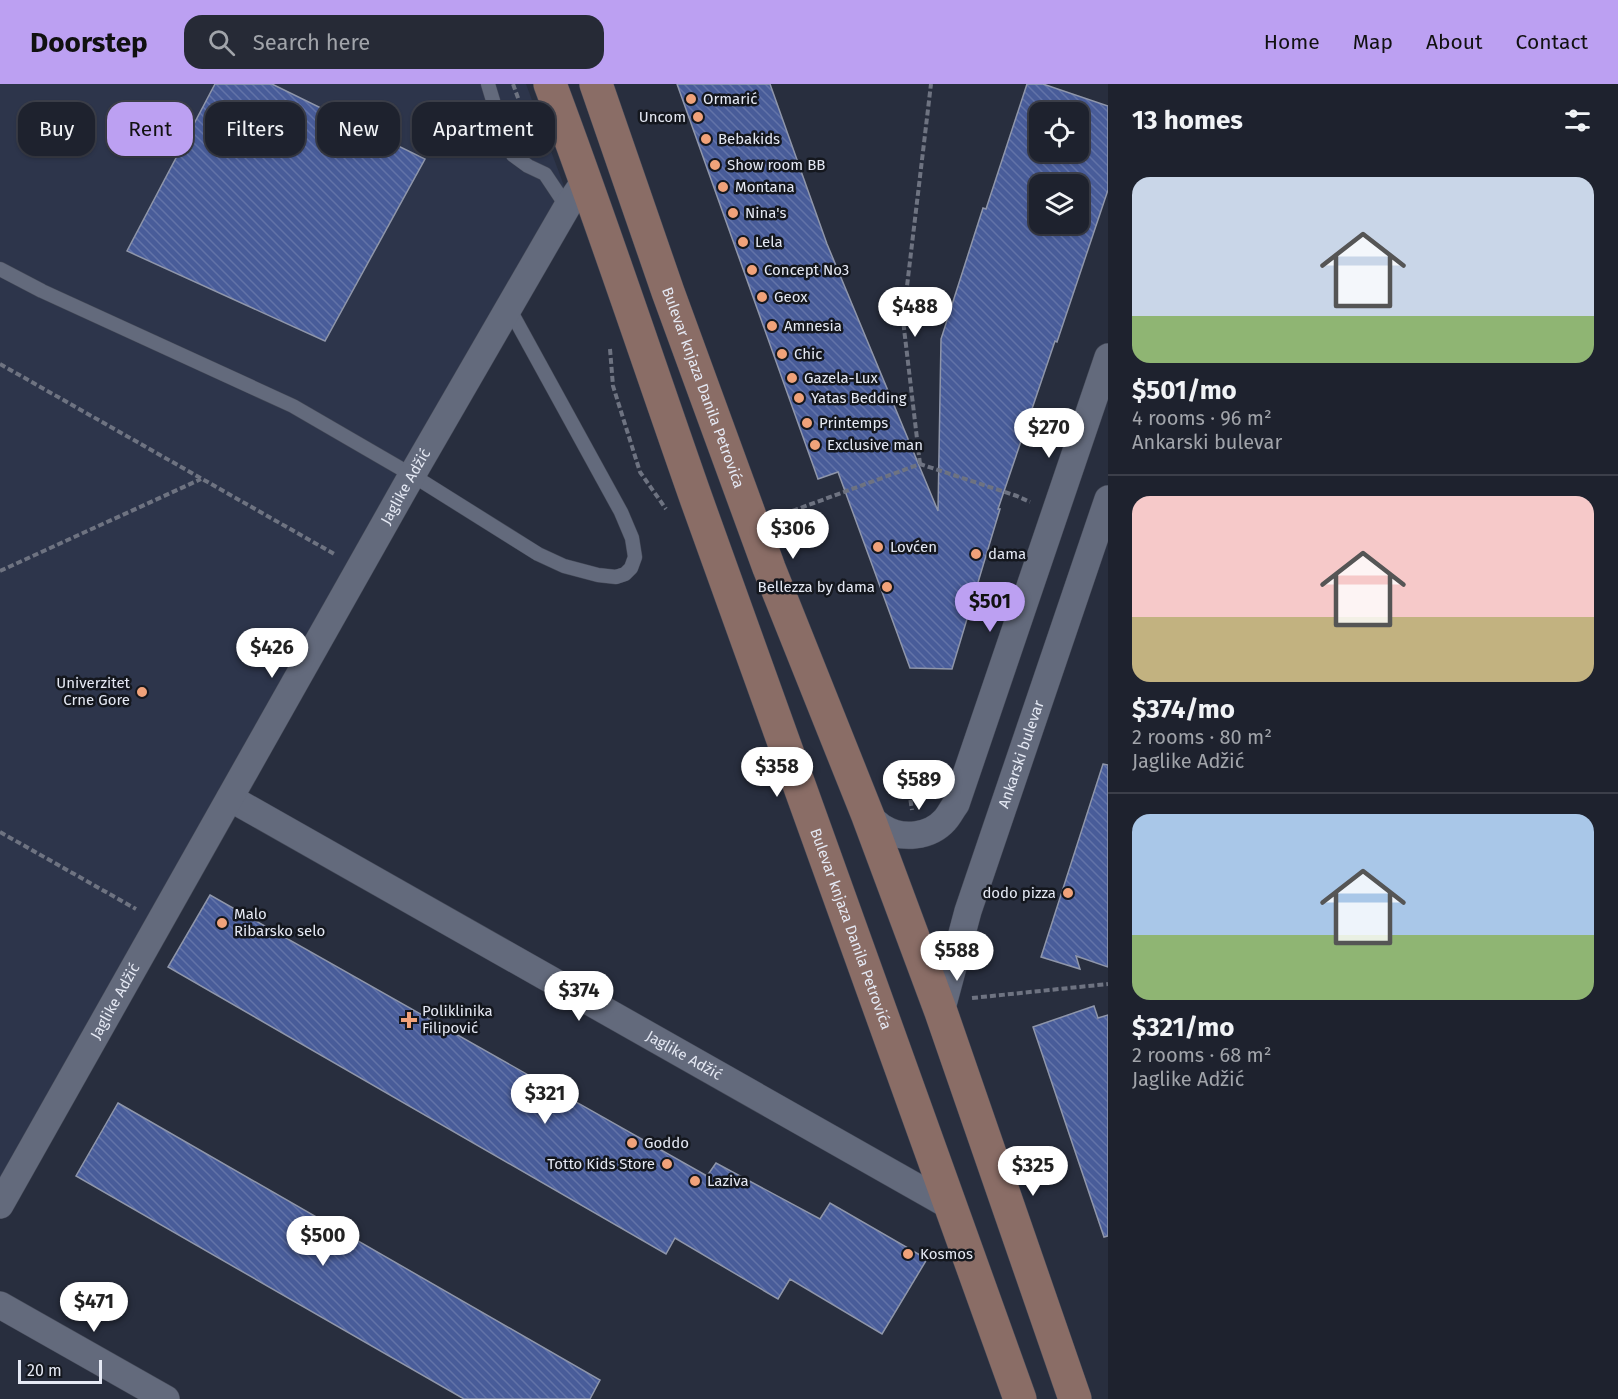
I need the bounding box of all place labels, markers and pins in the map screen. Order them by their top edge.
place label: Ormarić [703,90,757,108]
marker: Ormarić [684,92,698,106]
place label: Uncom [639,108,686,126]
marker: Uncom [691,110,705,124]
place label: Bebakids [718,130,780,148]
marker: Bebakids [699,132,713,146]
place label: Show room BB [727,156,825,174]
marker: Show room BB [708,158,722,172]
place label: Montana [735,178,795,196]
marker: Montana [716,180,730,194]
place label: Nina's [745,204,786,222]
marker: Nina's [726,206,740,220]
place label: Lela [755,233,783,251]
marker: Lela [736,235,750,249]
place label: Concept No3 [764,261,849,279]
marker: Concept No3 [745,263,759,277]
pin: $488 [879,287,951,338]
place label: Geox [774,288,808,306]
marker: Geox [755,290,769,304]
place label: Amnesia [784,317,842,335]
marker: Amnesia [765,319,779,333]
place label: Chic [794,345,822,363]
marker: Chic [775,347,789,361]
place label: Gazela-Lux [804,369,879,387]
marker: Gazela-Lux [785,371,799,385]
place label: Yatas Bedding [811,389,907,407]
marker: Yatas Bedding [792,391,806,405]
pin: $270 [1013,408,1085,459]
place label: Printemps [819,414,888,432]
marker: Printemps [800,416,814,430]
place label: Exclusive man [827,436,923,454]
marker: Exclusive man [808,438,822,452]
pin: $306 [757,509,829,560]
place label: Lovćen [890,538,937,556]
marker: Lovćen [871,540,885,554]
place label: dama [988,545,1026,563]
marker: dama [969,547,983,561]
place label: Bellezza by dama [758,578,875,596]
marker: Bellezza by dama [880,580,894,594]
pin: $501 [954,582,1026,633]
pin: $426 [236,628,308,679]
place label: Univerzitet Crne Gore [56,674,131,709]
marker: Univerzitet Crne Gore [135,685,149,699]
pin: $358 [741,747,813,798]
pin: $589 [883,760,955,811]
place label: dodo pizza [982,884,1056,902]
marker: dodo pizza [1061,886,1075,900]
place label: Malo Ribarsko selo [234,905,325,940]
marker: Malo Ribarsko selo [215,916,229,930]
pin: $588 [921,931,993,982]
pin: $374 [543,971,615,1022]
place label: Poliklinika Filipović [422,1002,493,1037]
marker: Poliklinika Filipović [400,1011,418,1029]
pin: $321 [509,1074,581,1125]
place label: Goddo [644,1134,689,1152]
marker: Goddo [625,1136,639,1150]
pin: $325 [997,1146,1069,1197]
place label: Totto Kids Store [547,1155,655,1173]
marker: Totto Kids Store [660,1157,674,1171]
place label: Laziva [707,1172,749,1190]
marker: Laziva [688,1174,702,1188]
pin: $500 [287,1216,359,1267]
place label: Kosmos [920,1245,973,1263]
marker: Kosmos [901,1247,915,1261]
pin: $471 [58,1282,130,1333]

